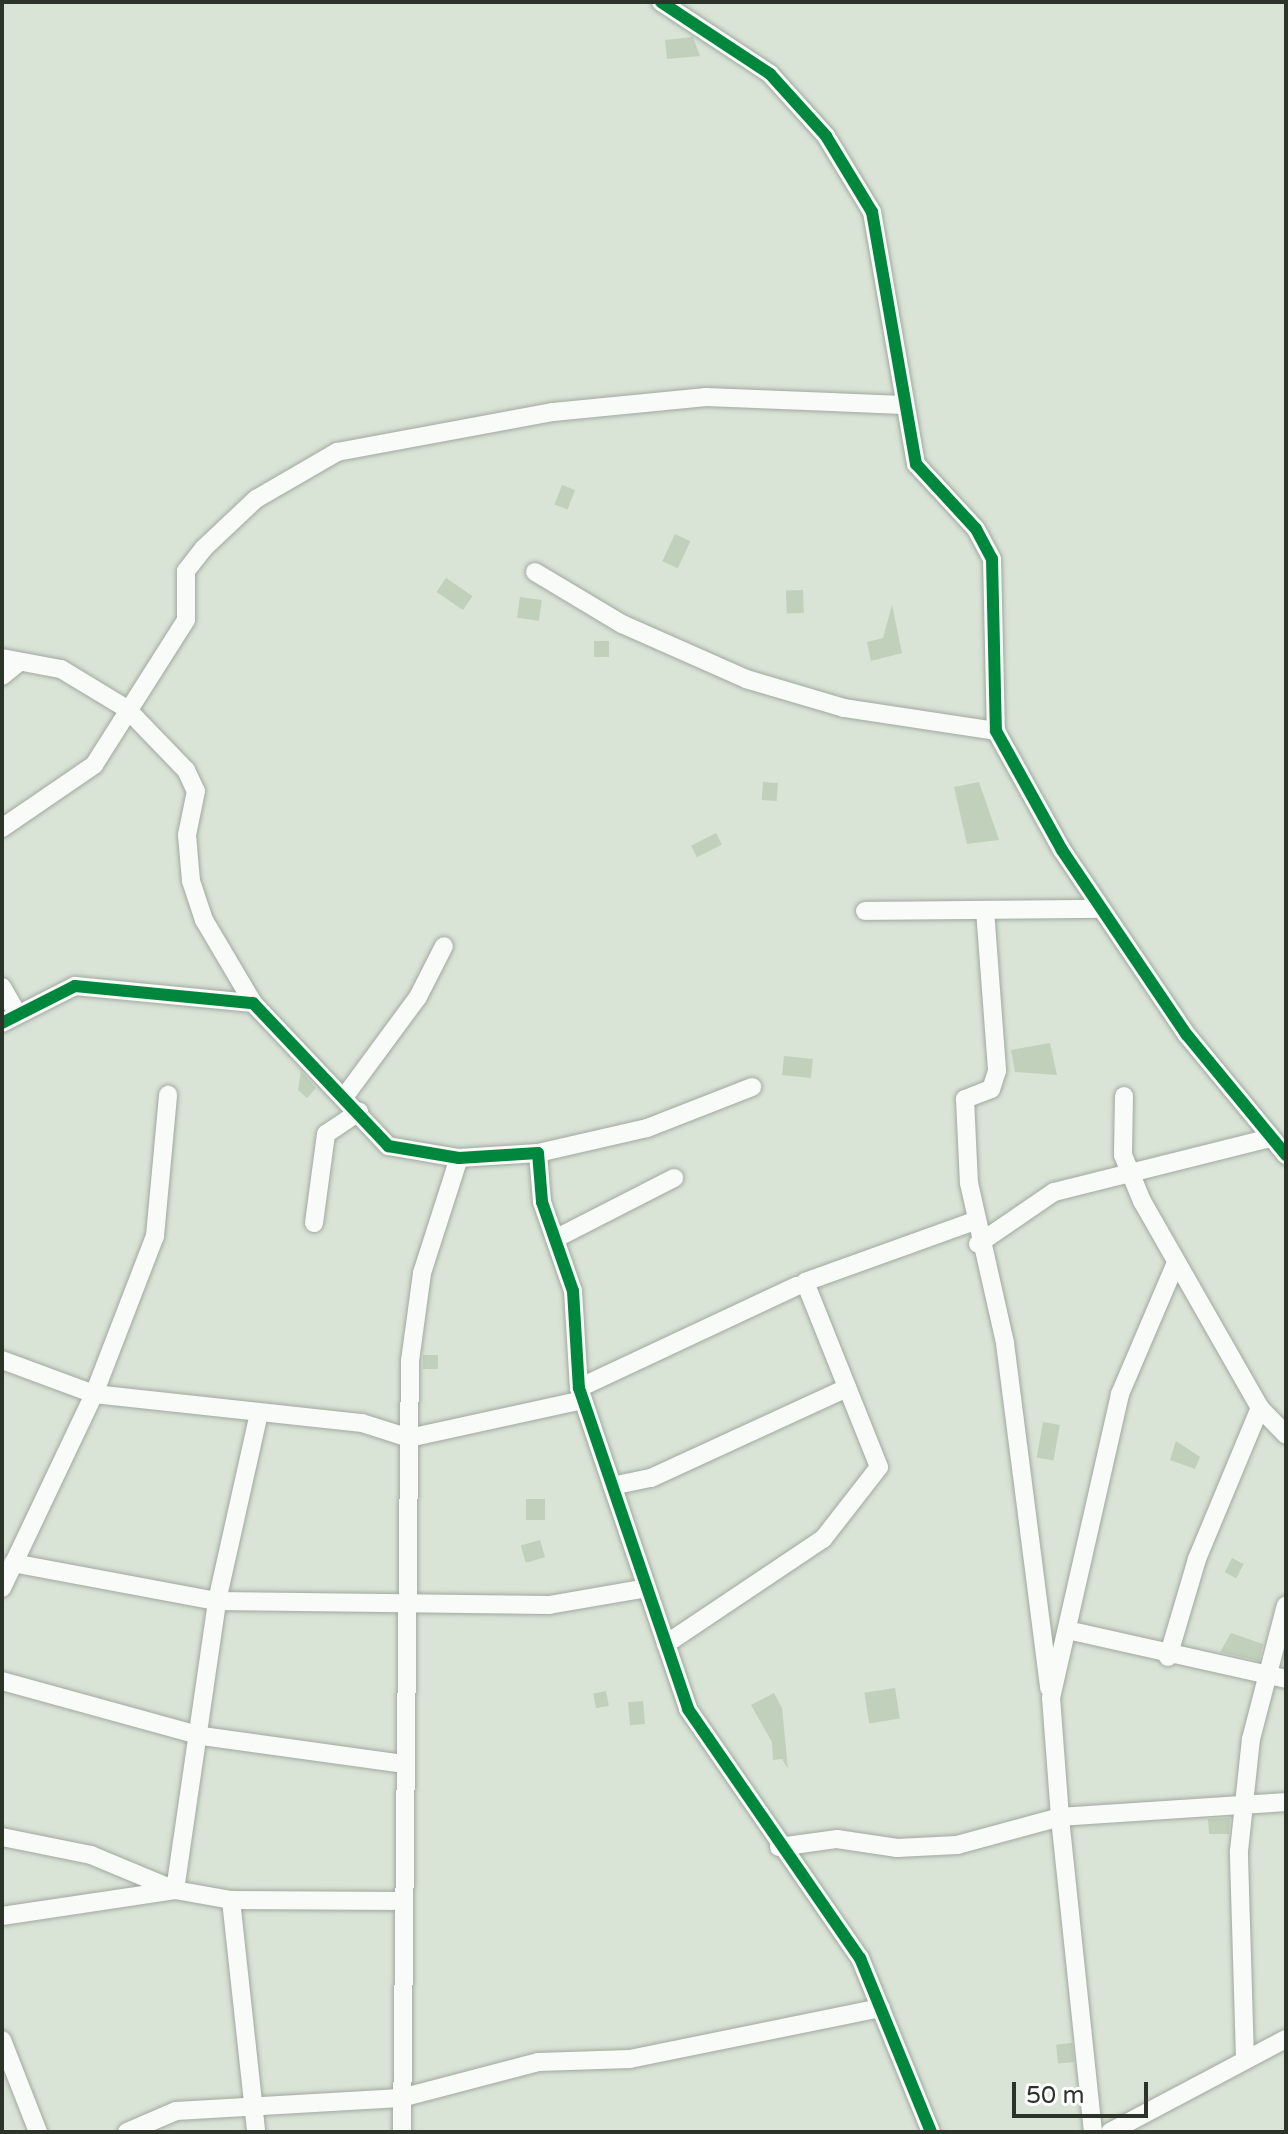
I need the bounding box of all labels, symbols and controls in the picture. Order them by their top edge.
scale bar [1016,2066,1152,2116]
text: 50 m [1026,2081,1084,2110]

